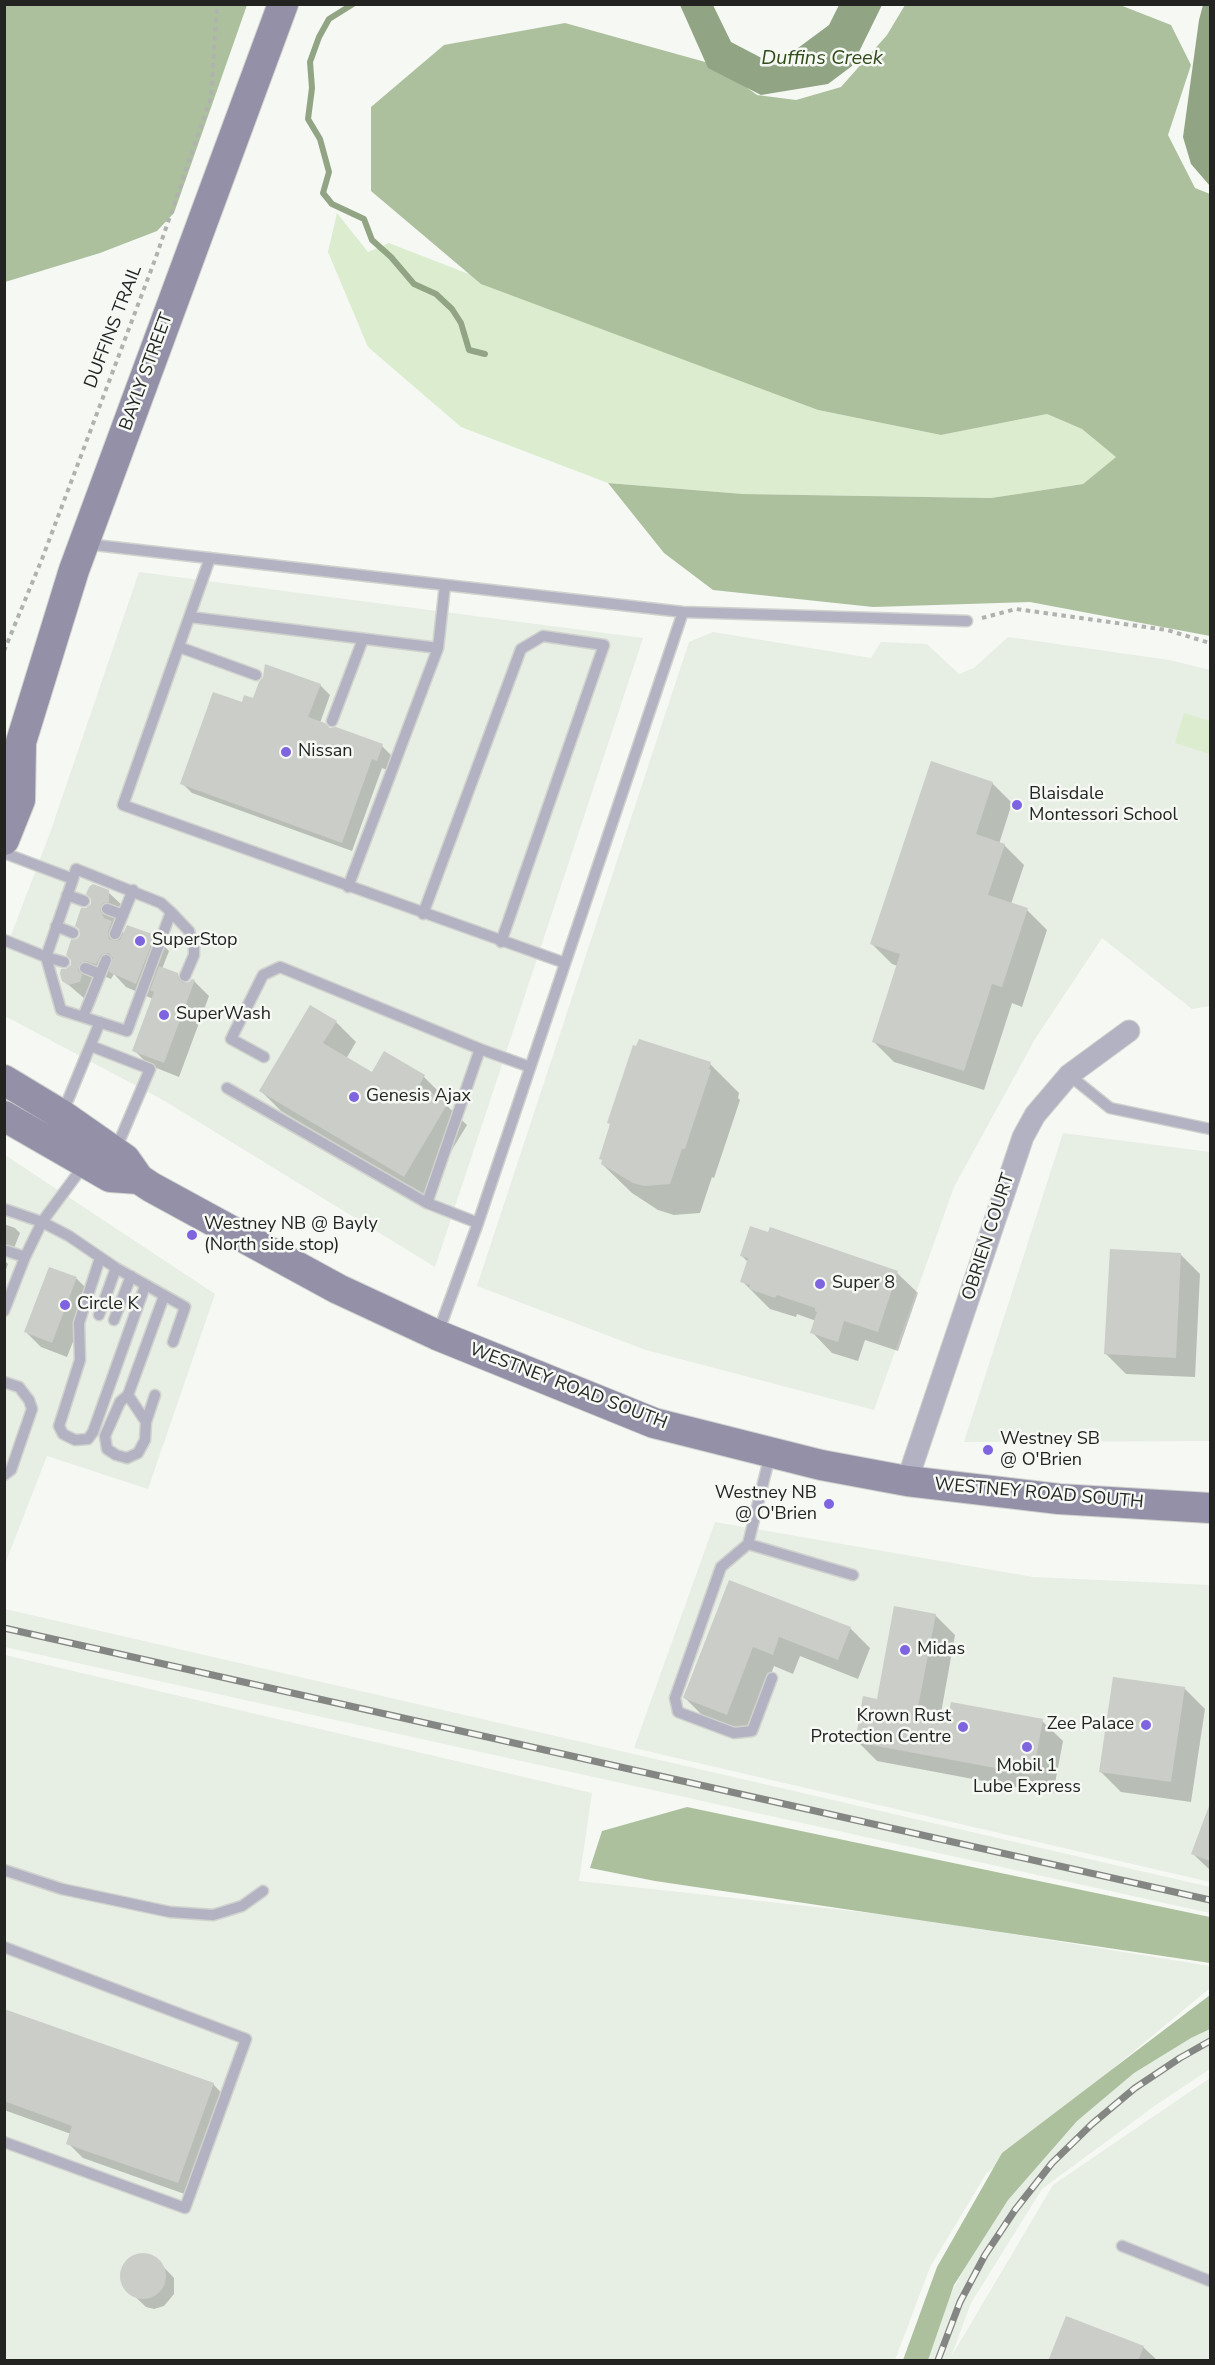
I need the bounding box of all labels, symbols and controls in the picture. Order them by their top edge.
water label: Duffins Creek [761,47,883,71]
street label: DUFFINS TRAIL [81,262,147,392]
street label: BAYLY STREET [116,310,178,434]
place label: Nissan [298,741,353,763]
marker: Nissan [279,745,293,759]
place label: Blaisdale Montessori School [1029,784,1178,826]
marker: Blaisdale Montessori School [1010,798,1024,812]
place label: SuperStop [152,930,237,952]
marker: SuperStop [133,934,147,948]
place label: SuperWash [176,1004,271,1026]
marker: SuperWash [157,1008,171,1022]
place label: Genesis Ajax [366,1086,471,1108]
marker: Genesis Ajax [347,1090,361,1104]
street label: OBRIEN COURT [958,1171,1020,1303]
place label: Westney NB @ Bayly (North side stop) [204,1214,378,1256]
marker: Westney NB @ Bayly (North side stop) [185,1228,199,1242]
place label: Super 8 [832,1273,895,1295]
marker: Super 8 [813,1277,827,1291]
place label: Circle K [77,1294,139,1316]
marker: Circle K [58,1298,72,1312]
street label: WESTNEY ROAD SOUTH [466,1339,670,1435]
place label: Westney SB @ O'Brien [1000,1429,1100,1472]
marker: Westney SB @ O'Brien [981,1443,995,1457]
street label: WESTNEY ROAD SOUTH [933,1474,1145,1514]
place label: Westney NB @ O'Brien [715,1483,817,1526]
marker: Westney NB @ O'Brien [822,1497,836,1511]
place label: Midas [917,1639,965,1661]
marker: Midas [898,1643,912,1657]
place label: Krown Rust Protection Centre [811,1706,951,1748]
place label: Zee Palace [1047,1714,1134,1736]
marker: Zee Palace [1139,1718,1153,1732]
marker: Krown Rust Protection Centre [956,1720,970,1734]
marker: Mobil 1 Lube Express [1020,1740,1034,1754]
place label: Mobil 1 Lube Express [973,1756,1081,1798]

